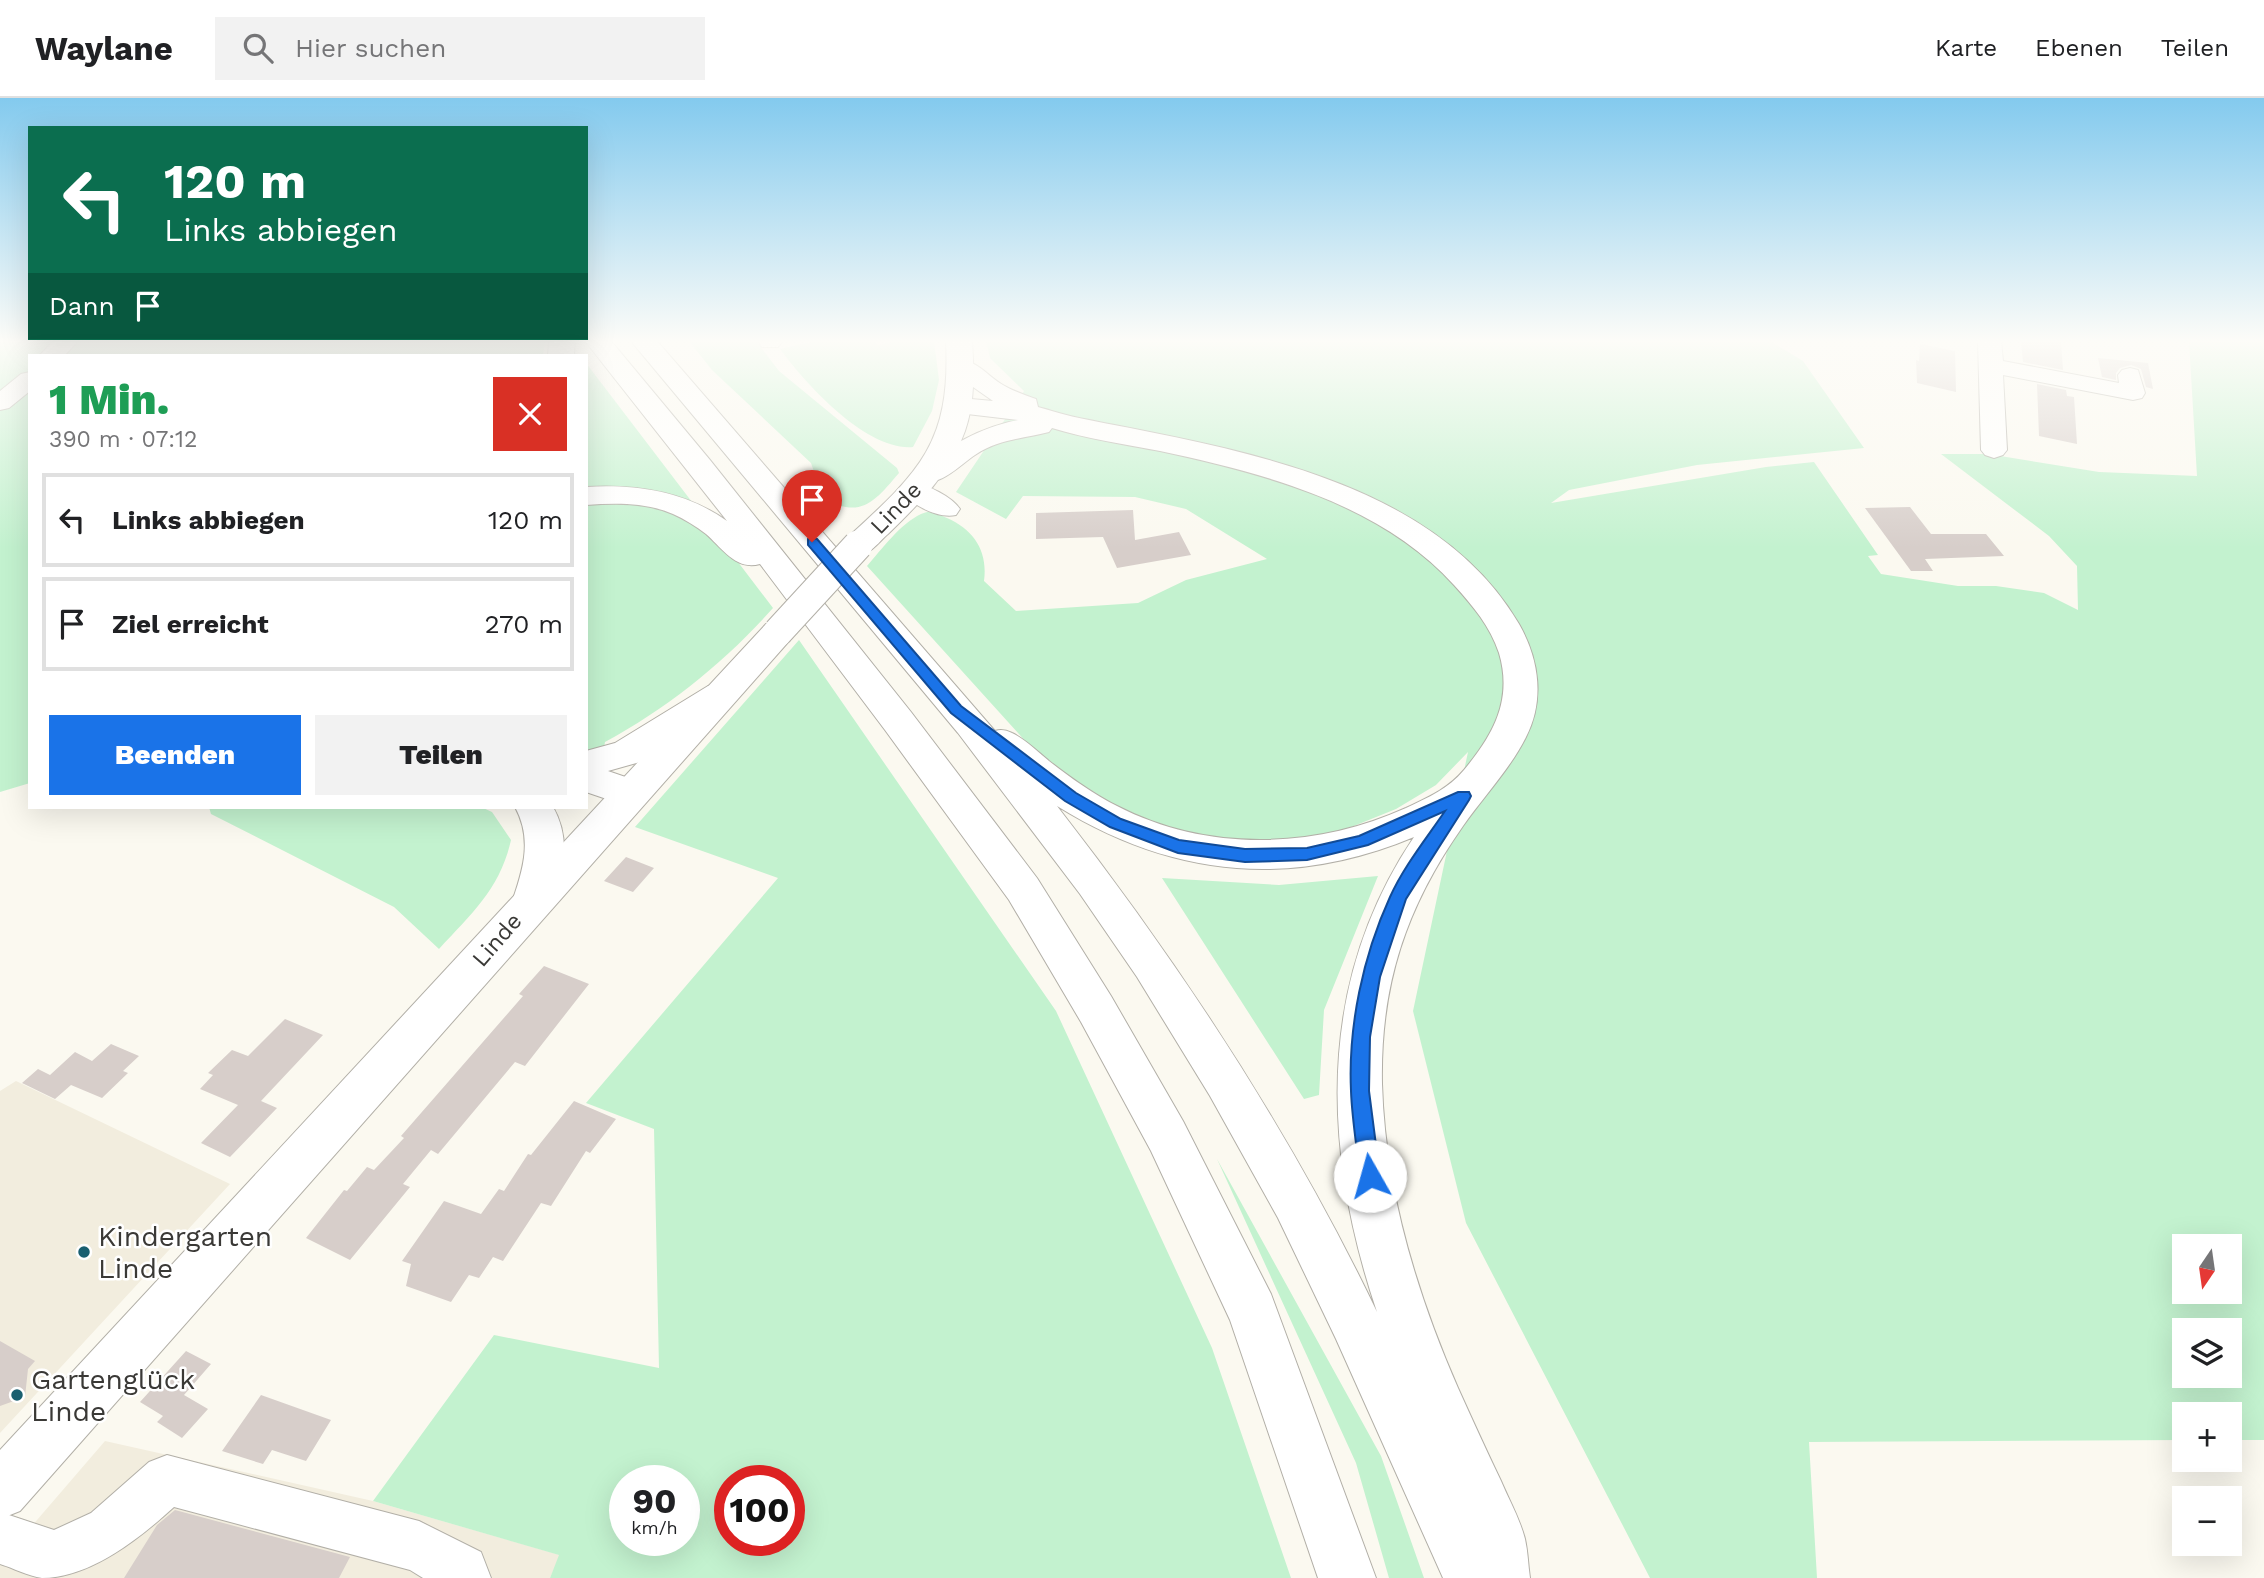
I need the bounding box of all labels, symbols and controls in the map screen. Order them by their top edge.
search box [215,17,705,80]
text: Waylane [35,29,173,68]
icon: search [239,29,277,67]
text: Hier suchen [295,33,446,63]
text: Karte [1935,34,1997,62]
text: Ebenen [2035,34,2123,62]
text: Teilen [2161,34,2229,62]
text: 120 m [164,152,306,210]
icon: left [49,154,140,245]
text: Links abbiegen [164,211,398,249]
icon: arrive [129,287,167,325]
text: Dann [49,291,115,321]
text: 1 Min. [49,375,169,424]
button: close [493,377,567,451]
text: 390 m · 07:12 [49,426,198,453]
pin [782,470,842,542]
street label: Linde [865,476,927,540]
icon: arrive [793,481,831,519]
icon: left [53,501,91,539]
text: Links abbiegen [112,505,305,535]
text: 120 m [488,505,563,535]
icon: arrive [53,605,91,643]
text: Ziel erreicht [112,609,269,639]
text: 270 m [484,609,563,639]
button: Beenden [49,715,301,795]
button: Teilen [315,715,567,795]
street label: Linde [467,908,527,972]
position arrow [1333,1139,1407,1213]
place label: Kindergarten Linde [98,1220,272,1285]
north arrow [2172,1234,2242,1304]
map controls [2172,1234,2242,1556]
marker: Kindergarten Linde [76,1244,92,1260]
button: layers [2172,1318,2242,1388]
place label: Gartenglück Linde [31,1363,195,1428]
marker: Gartenglück Linde [9,1387,25,1403]
button: + [2172,1402,2242,1472]
speed limit sign: 100 [714,1465,805,1556]
text: 90 [632,1480,677,1522]
button: − [2172,1486,2242,1556]
text: km/h [631,1517,678,1538]

